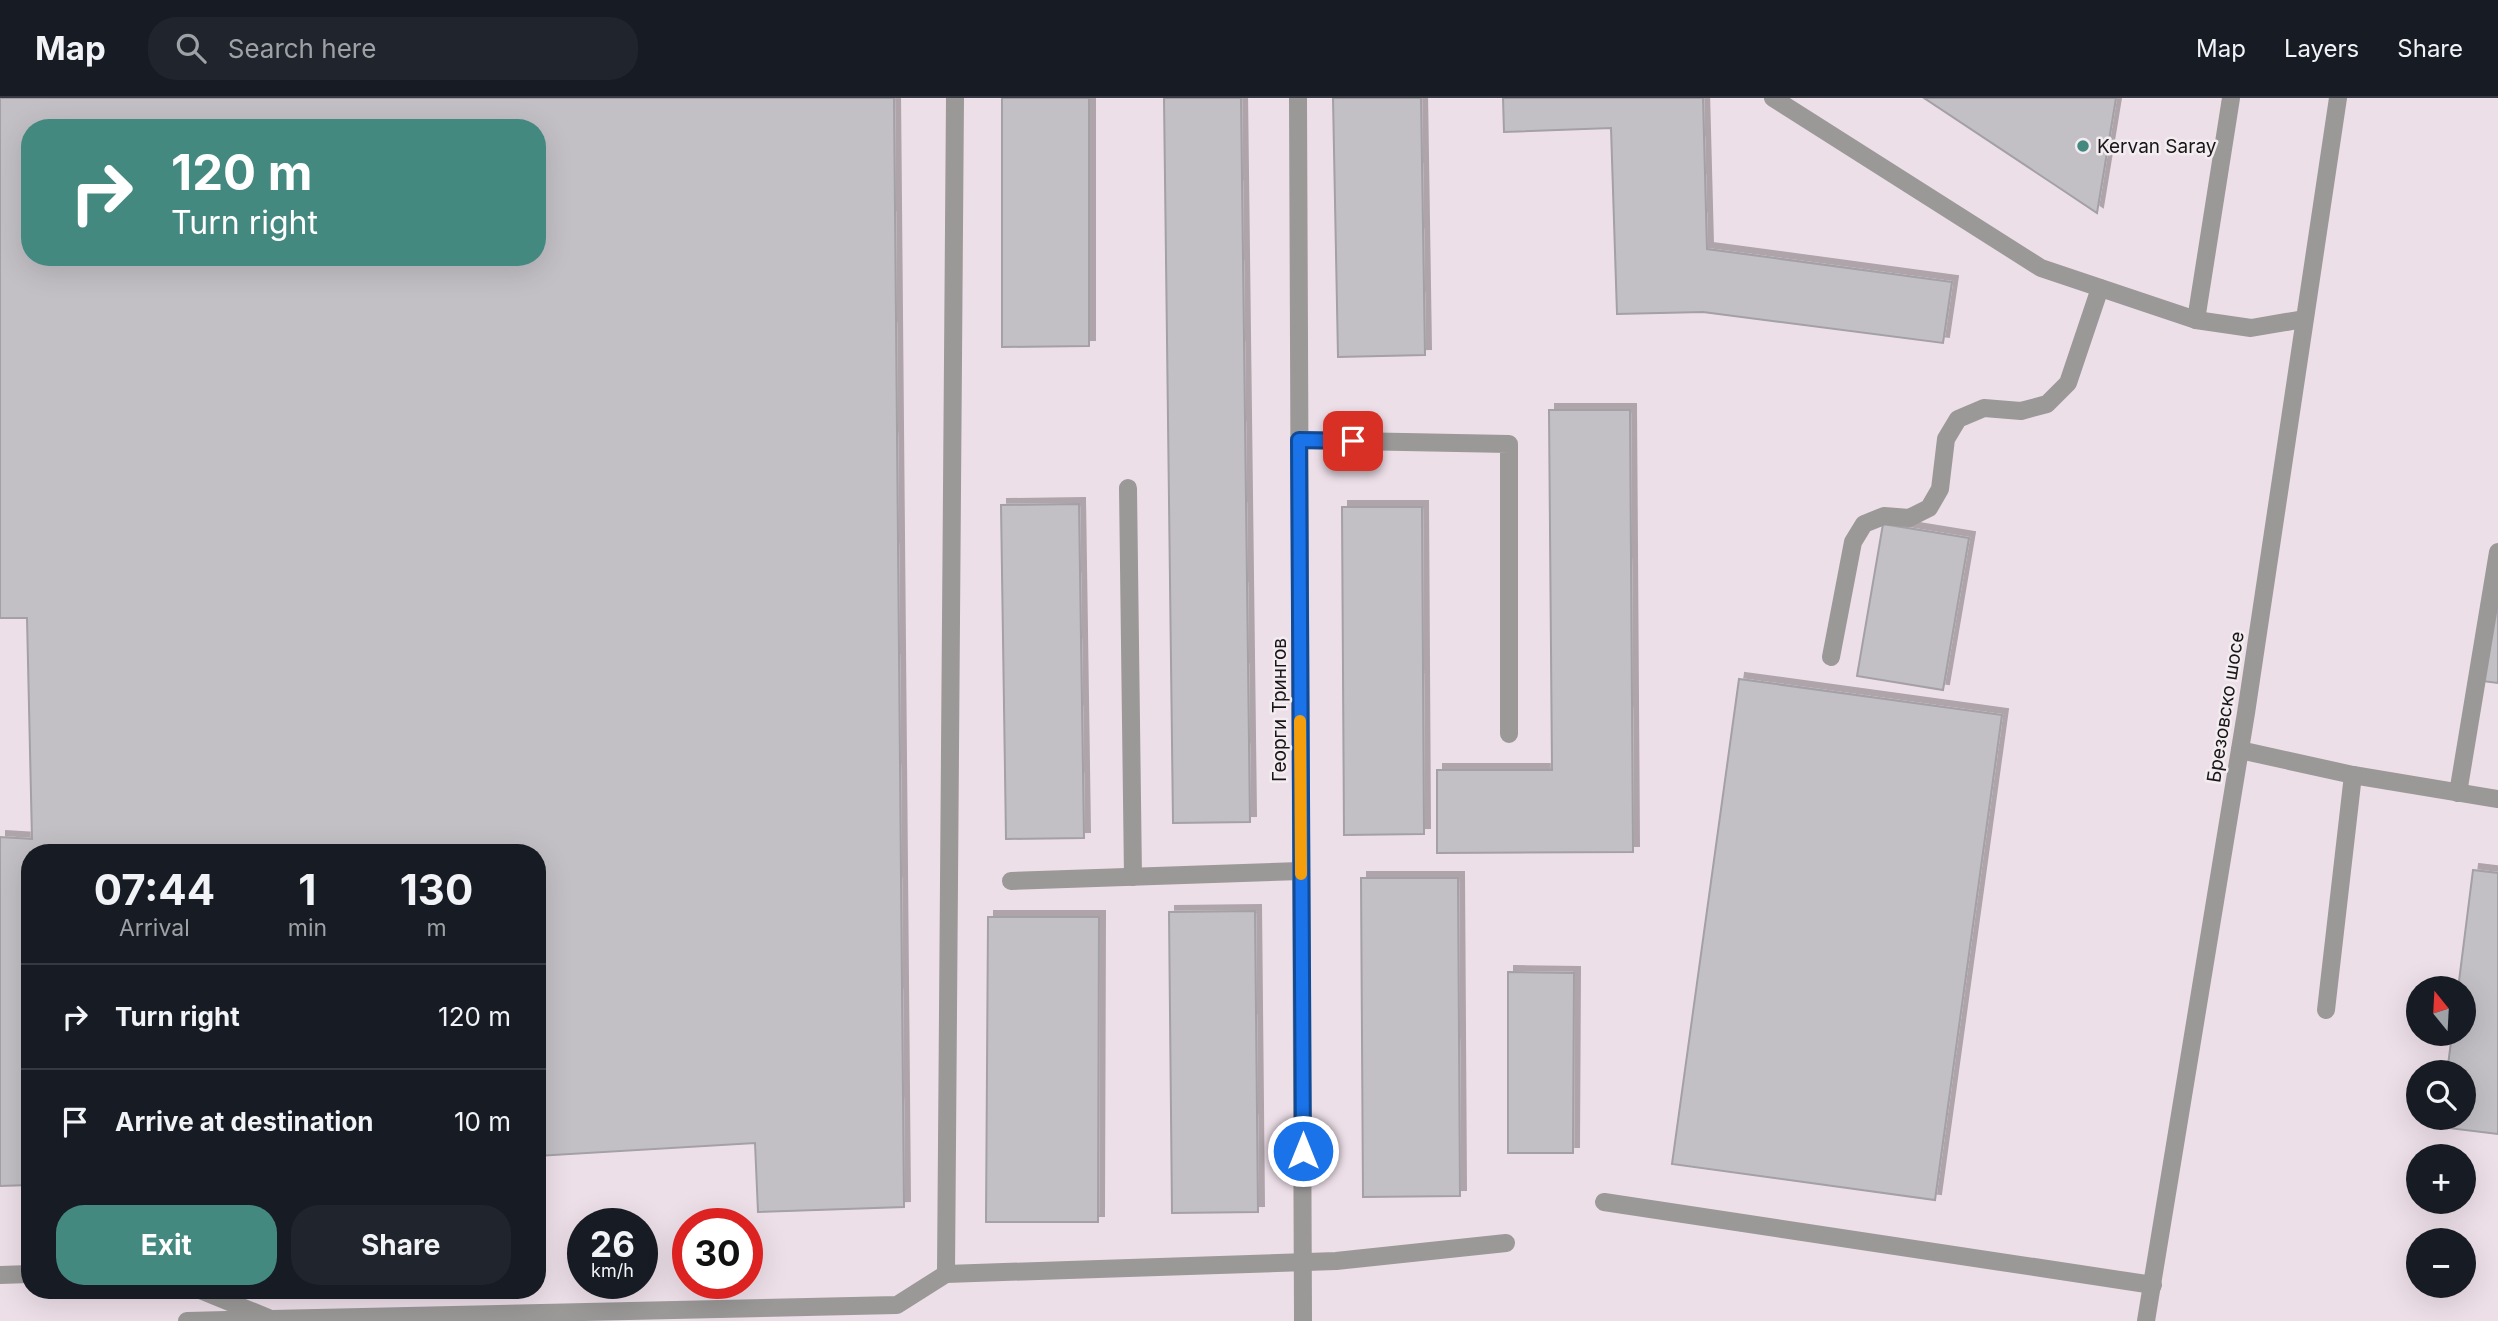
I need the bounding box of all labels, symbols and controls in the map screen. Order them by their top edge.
search box [148,17,638,80]
text: Map [35,28,106,68]
icon: search [172,29,210,67]
text: Search here [228,33,376,64]
text: Map [2196,34,2246,63]
text: Layers [2284,34,2359,63]
text: Share [2397,34,2463,63]
place label: Kervan Saray [2097,135,2217,158]
marker: Kervan Saray [2075,138,2091,154]
text: 120 m [171,143,312,202]
icon: right [56,147,147,238]
text: Turn right [171,203,318,242]
pin [1323,411,1383,471]
icon: arrive [1334,422,1372,460]
street label: Брезовско шосе [2202,630,2249,784]
street label: Георги Трингов [1268,638,1291,782]
text: 07:44 [94,864,215,915]
text: 1 [298,864,316,915]
text: 130 [400,864,473,915]
text: Arrival [119,914,190,942]
text: min [288,914,327,942]
text: m [426,914,447,942]
north arrow [2406,976,2476,1046]
map controls [2406,976,2476,1298]
icon: right [56,998,94,1036]
text: Turn right [115,1001,240,1032]
text: 120 m [438,1001,511,1032]
button: search [2406,1060,2476,1130]
icon: arrive [56,1103,94,1141]
text: Arrive at destination [115,1106,374,1137]
text: 10 m [454,1106,511,1137]
position arrow [1266,1114,1340,1188]
button: + [2406,1144,2476,1214]
button: Exit [56,1205,277,1285]
button: Share [291,1205,511,1285]
speed limit sign: 30 [672,1208,763,1299]
text: 26 [590,1223,635,1265]
button: − [2406,1228,2476,1298]
text: km/h [591,1260,634,1281]

